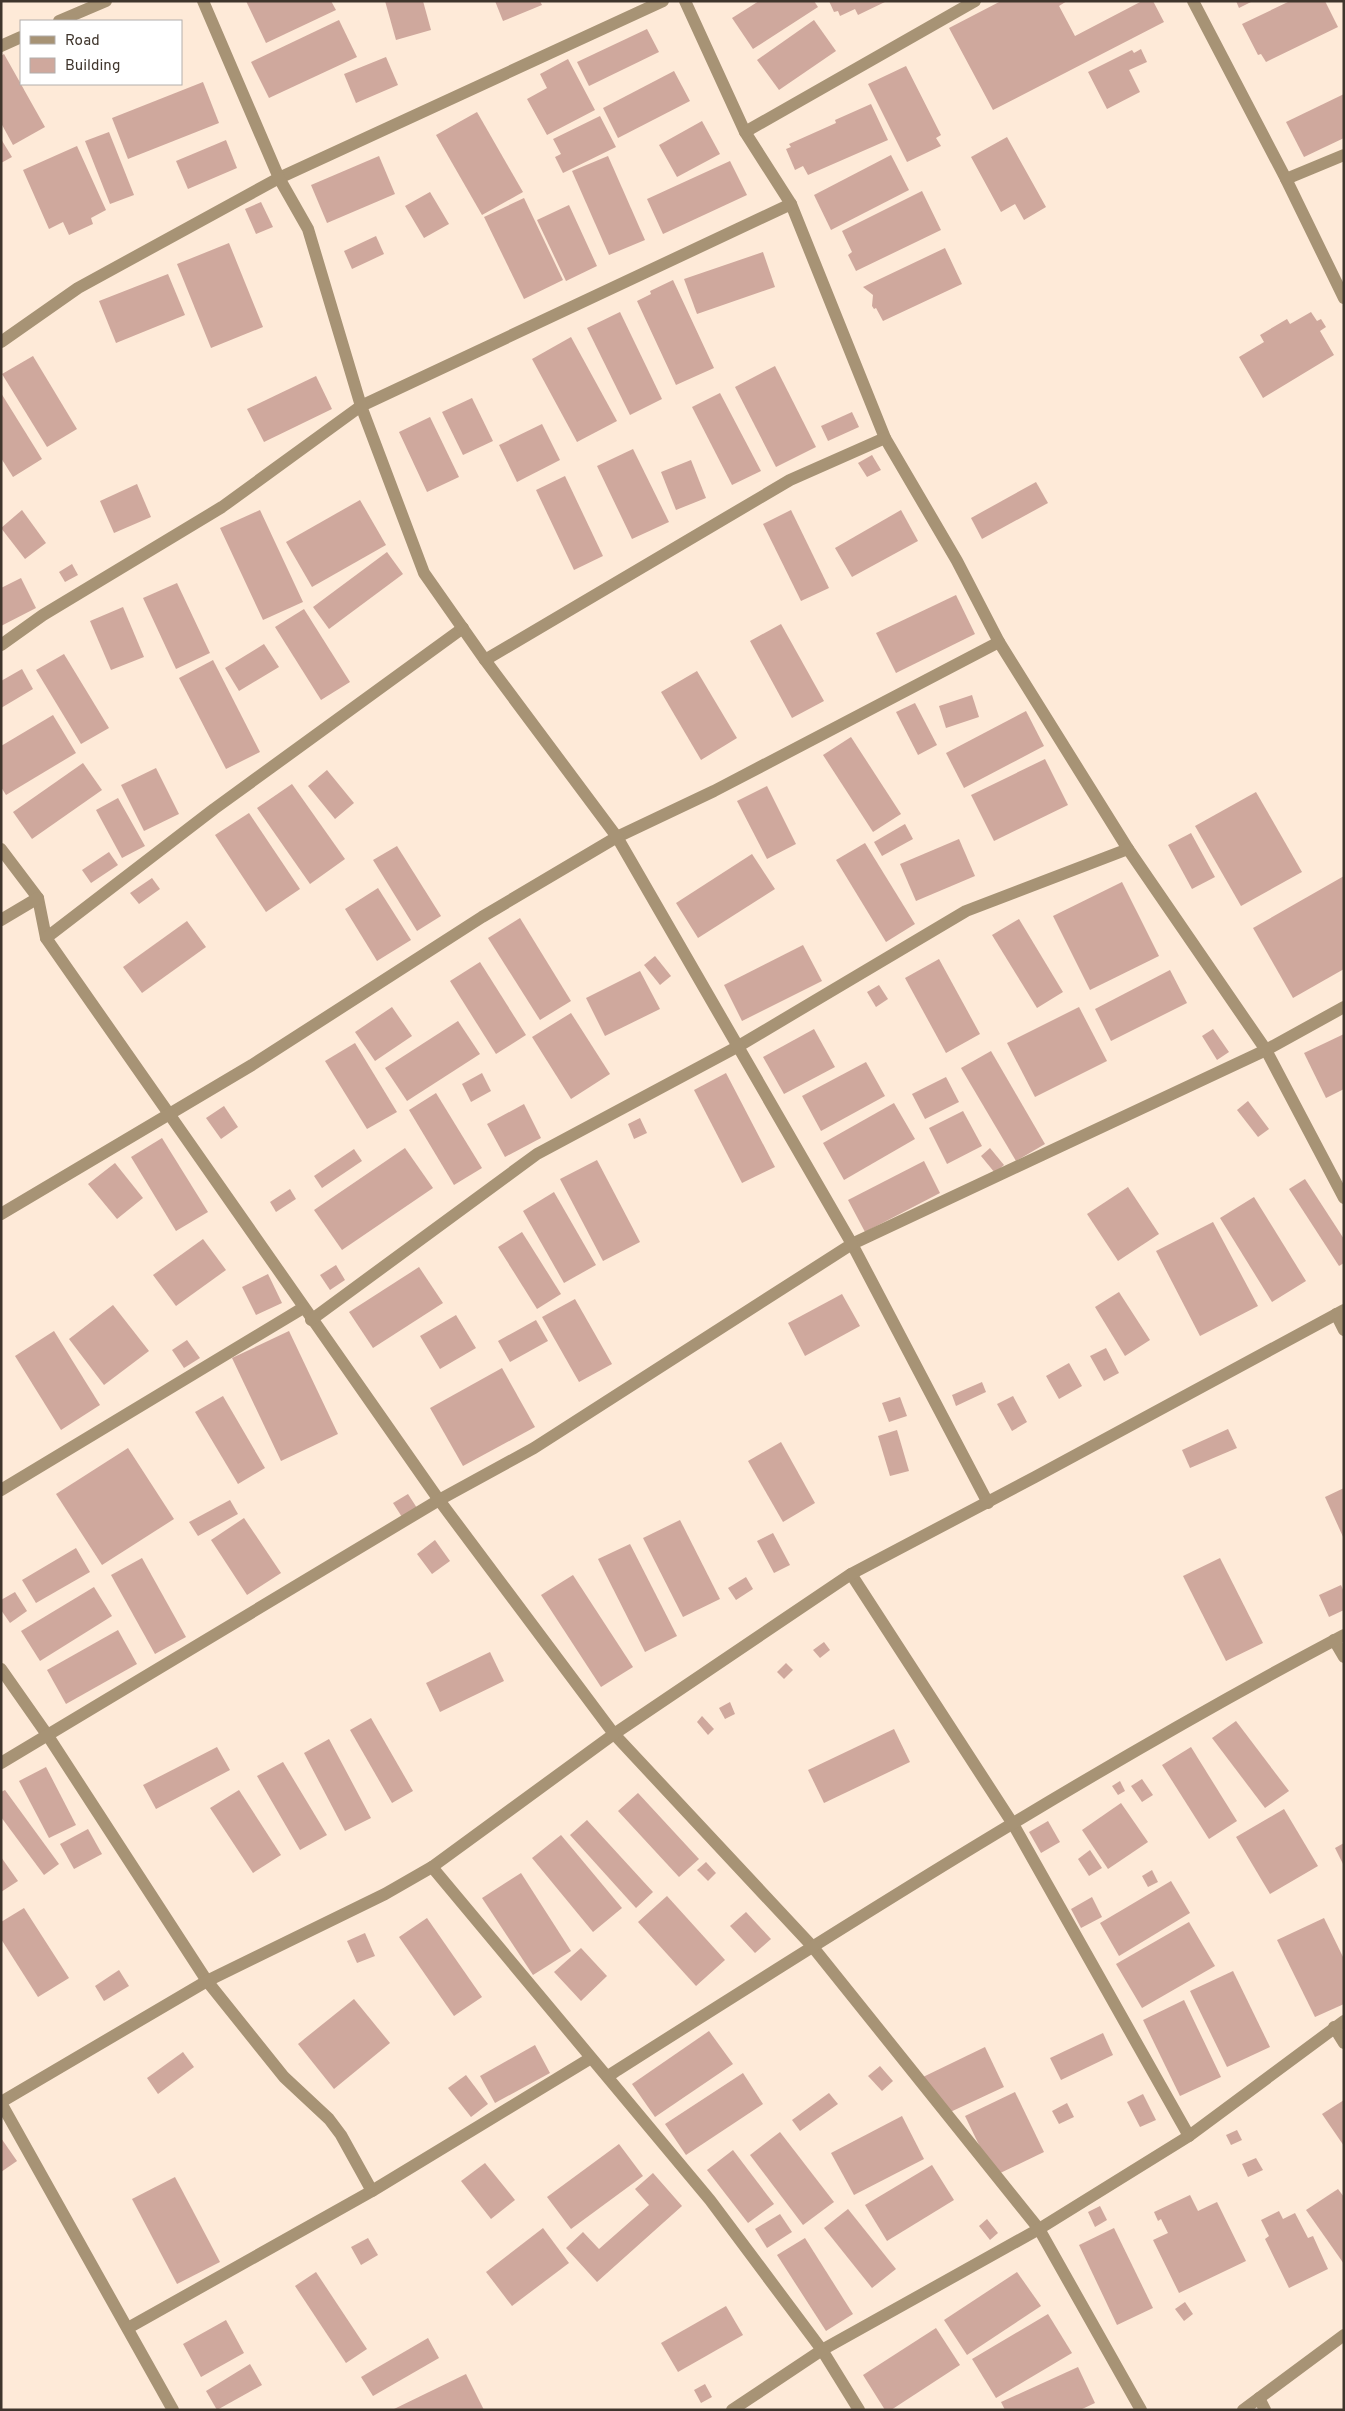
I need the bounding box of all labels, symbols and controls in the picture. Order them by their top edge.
legend [20,20,182,85]
text: Road [65,32,100,51]
text: Building [65,57,120,76]

